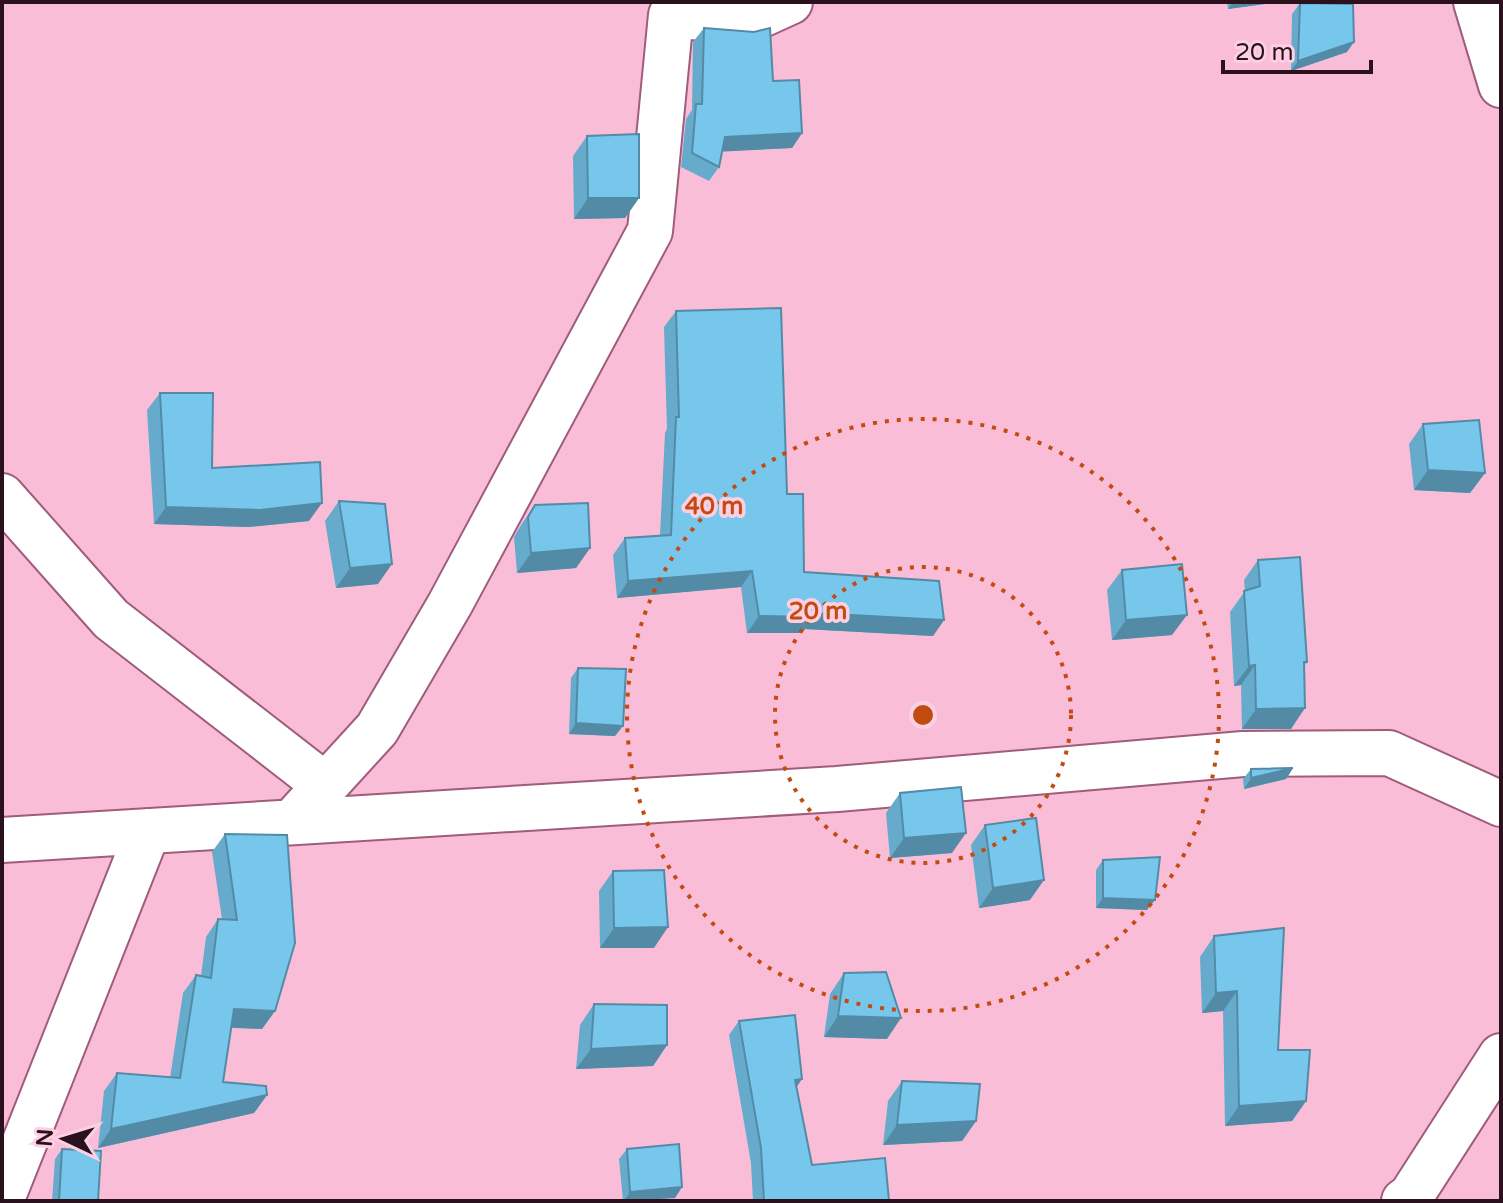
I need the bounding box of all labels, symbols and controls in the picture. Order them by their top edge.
scale bar [1223,24,1371,74]
text: 20 m [1235,38,1293,67]
text: 40 m [685,492,743,521]
text: 20 m [789,597,847,626]
centre of rings [909,701,937,729]
north arrow [24,1099,104,1179]
text: N [31,1128,59,1147]

